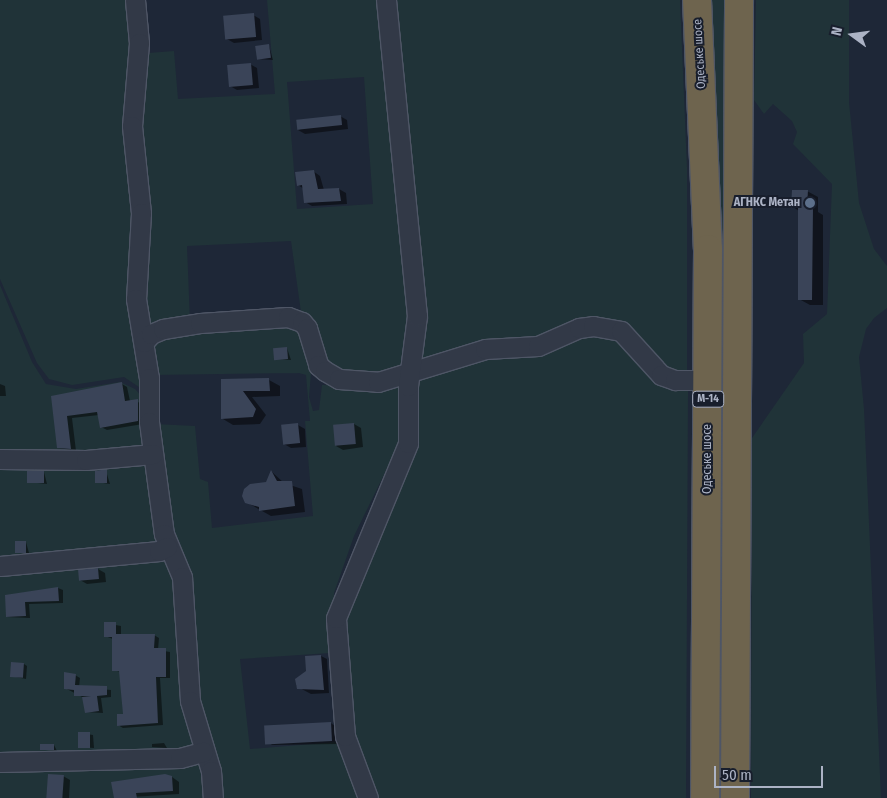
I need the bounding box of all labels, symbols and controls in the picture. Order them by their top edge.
north arrow [827,10,877,60]
street label: Одеське шосе [691,19,709,89]
text: N [828,25,846,37]
place label: АГНКС Метан [734,196,800,210]
marker: АГНКС Метан [804,197,816,209]
road number: М-14 [692,390,724,408]
street label: Одеське шосе [701,424,715,494]
scale bar [717,756,826,788]
text: 50 m [722,766,752,784]

